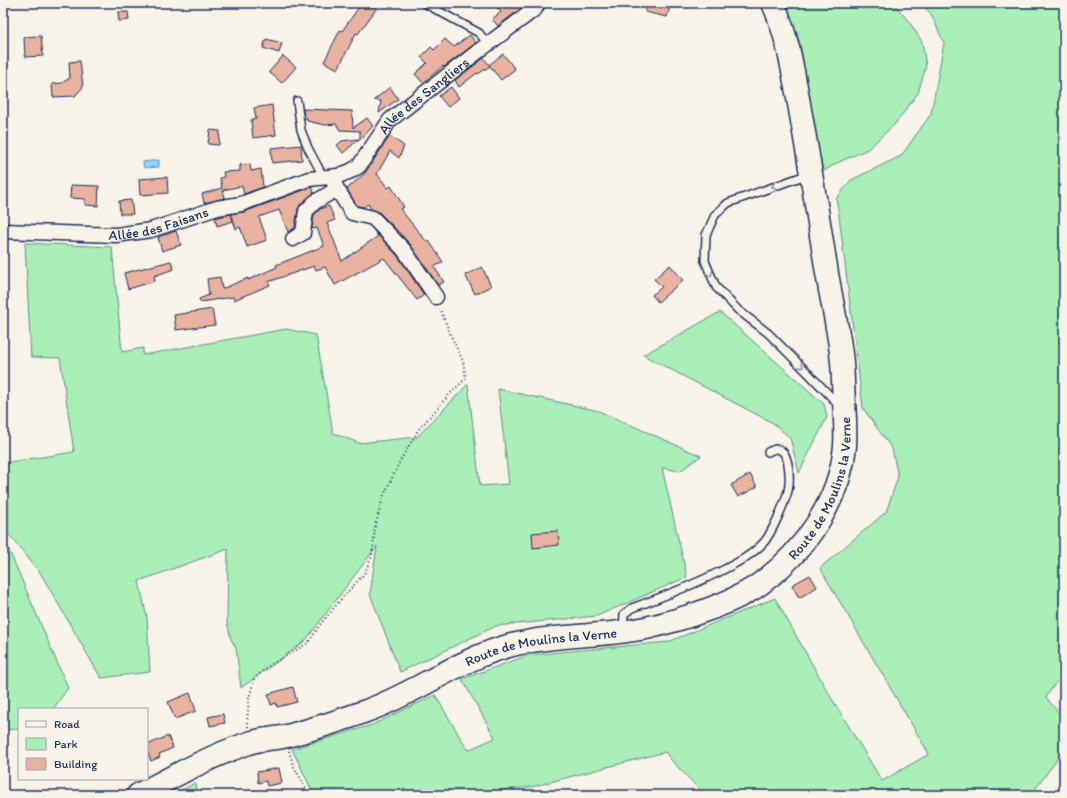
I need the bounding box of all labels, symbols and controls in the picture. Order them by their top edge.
street label: Allée des Sangliers [375,54,473,138]
one-way arrow [771,181,778,190]
street label: Allée des Faisans [108,203,211,244]
one-way arrow [706,271,714,278]
one-way arrow [796,361,804,368]
street label: Route de Moulins la Verne [785,416,854,563]
street label: Route de Moulins la Verne [462,624,618,670]
legend [18,708,148,780]
text: Road [54,717,80,731]
text: Park [54,737,78,751]
text: Building [54,757,98,771]

